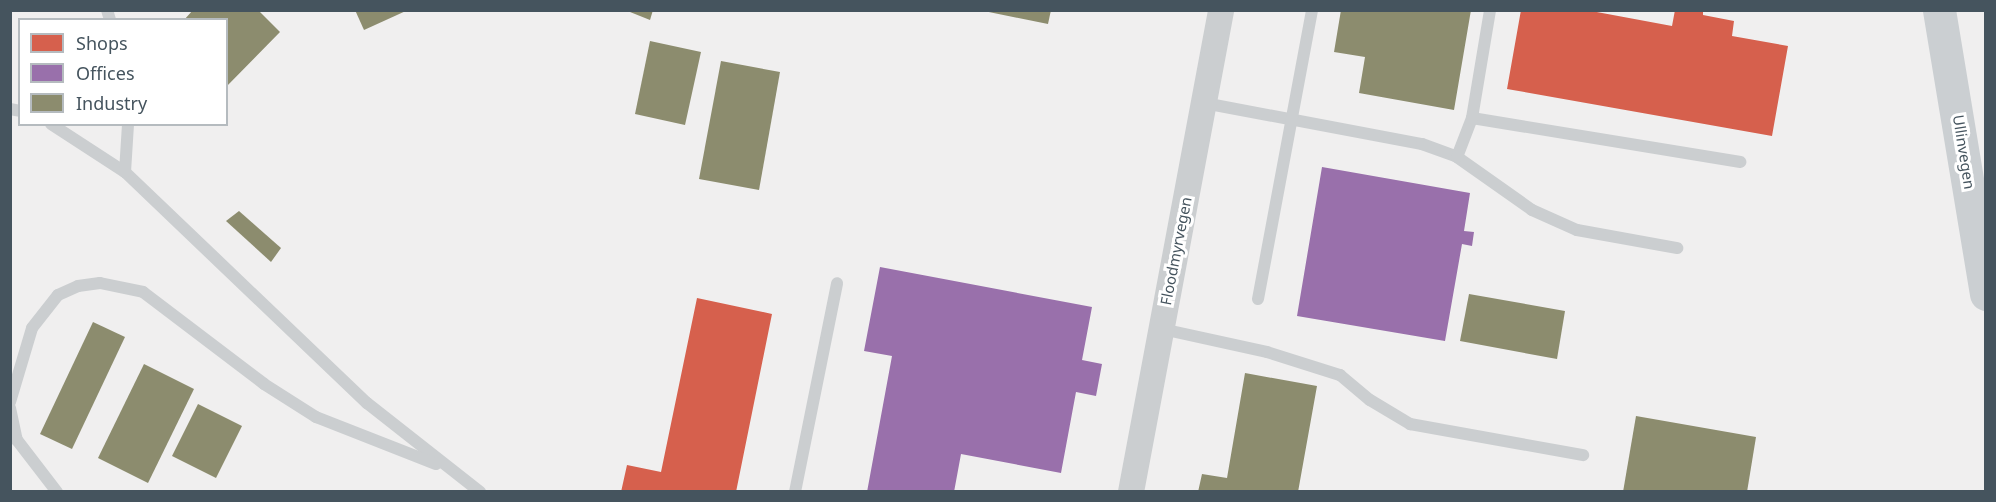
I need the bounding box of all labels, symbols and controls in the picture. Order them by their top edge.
legend [18,18,228,126]
text: Shops [76,31,128,55]
text: Offices [76,61,135,85]
text: Industry [76,91,147,115]
street label: Ullinvegen [1949,114,1979,190]
street label: Floodmyrvegen [1157,195,1195,307]

